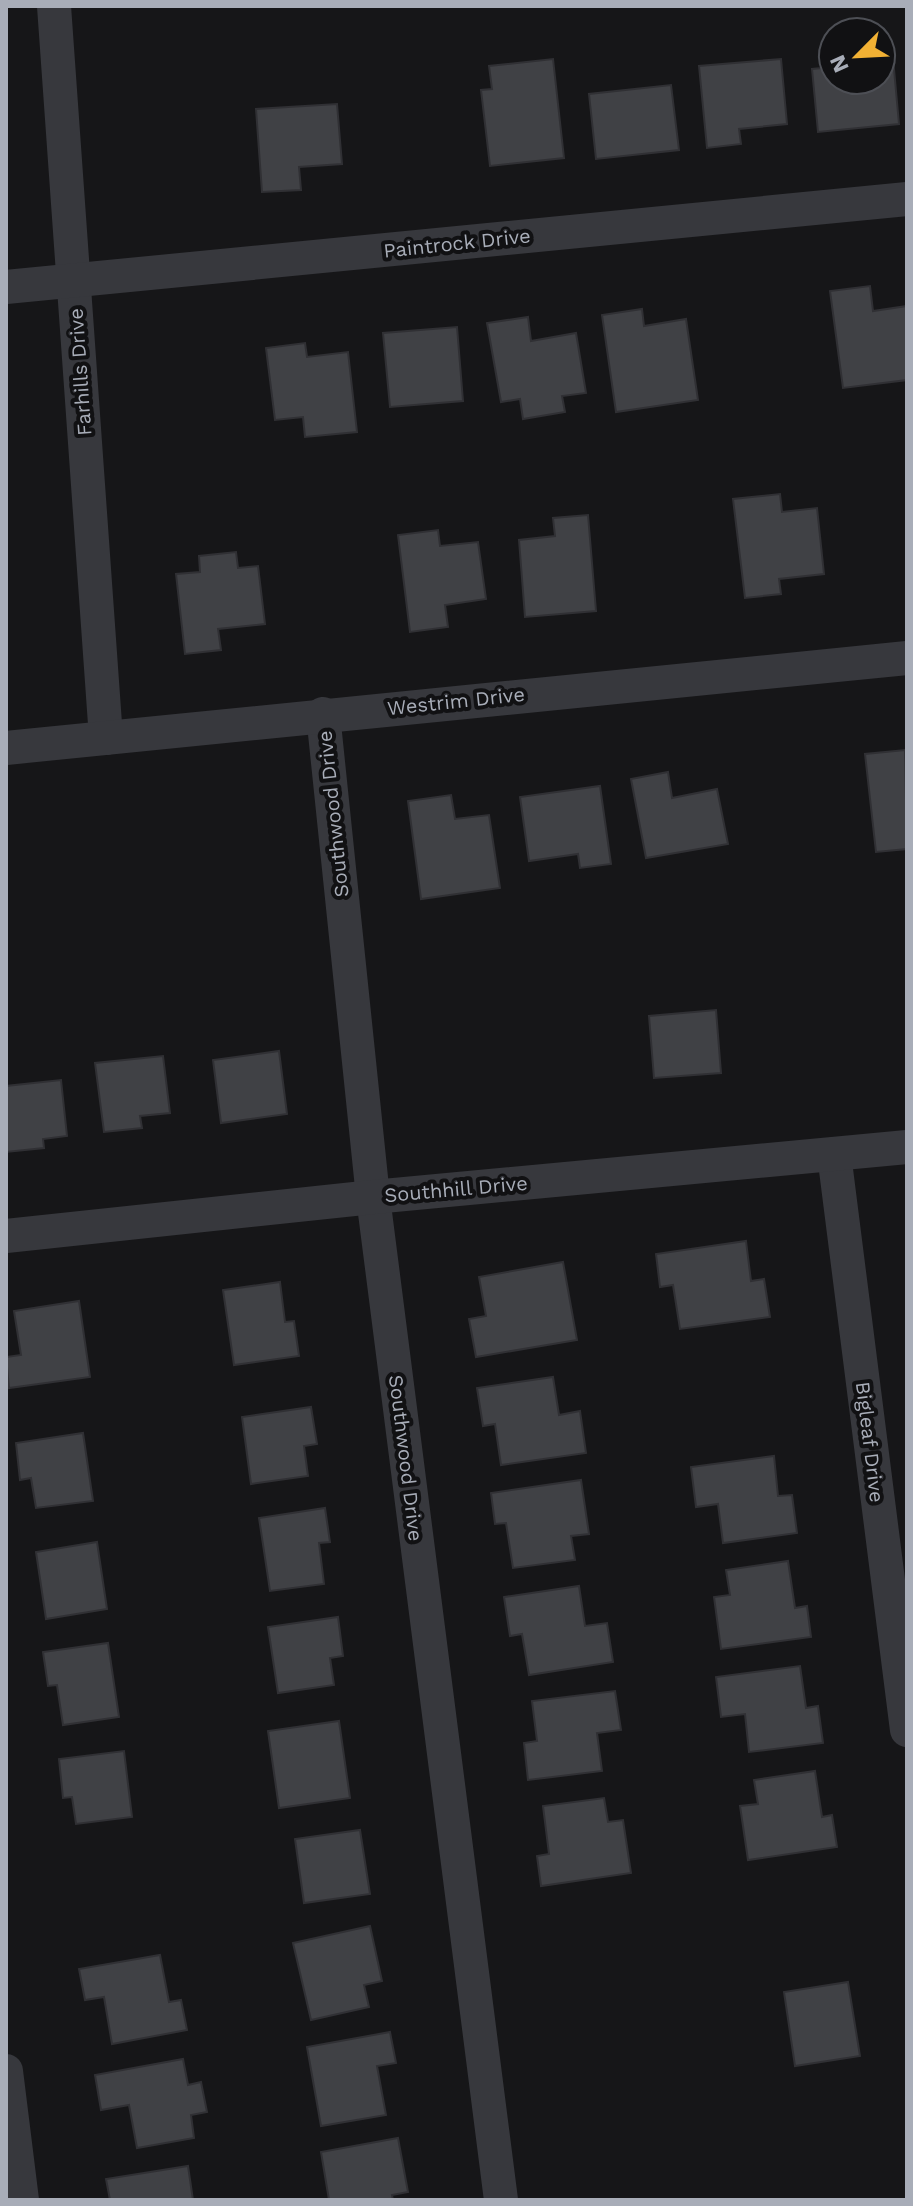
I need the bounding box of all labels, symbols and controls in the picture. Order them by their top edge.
north arrow [817,16,897,96]
text: N [824,51,854,76]
street label: Paintrock Drive [382,223,532,263]
street label: Farhills Drive [64,307,96,437]
street label: Westrim Drive [386,682,526,720]
street label: Southwood Drive [312,730,354,898]
street label: Southhill Drive [383,1171,529,1207]
street label: Southwood Drive [384,1374,428,1542]
street label: Bigleaf Drive [851,1380,889,1504]

